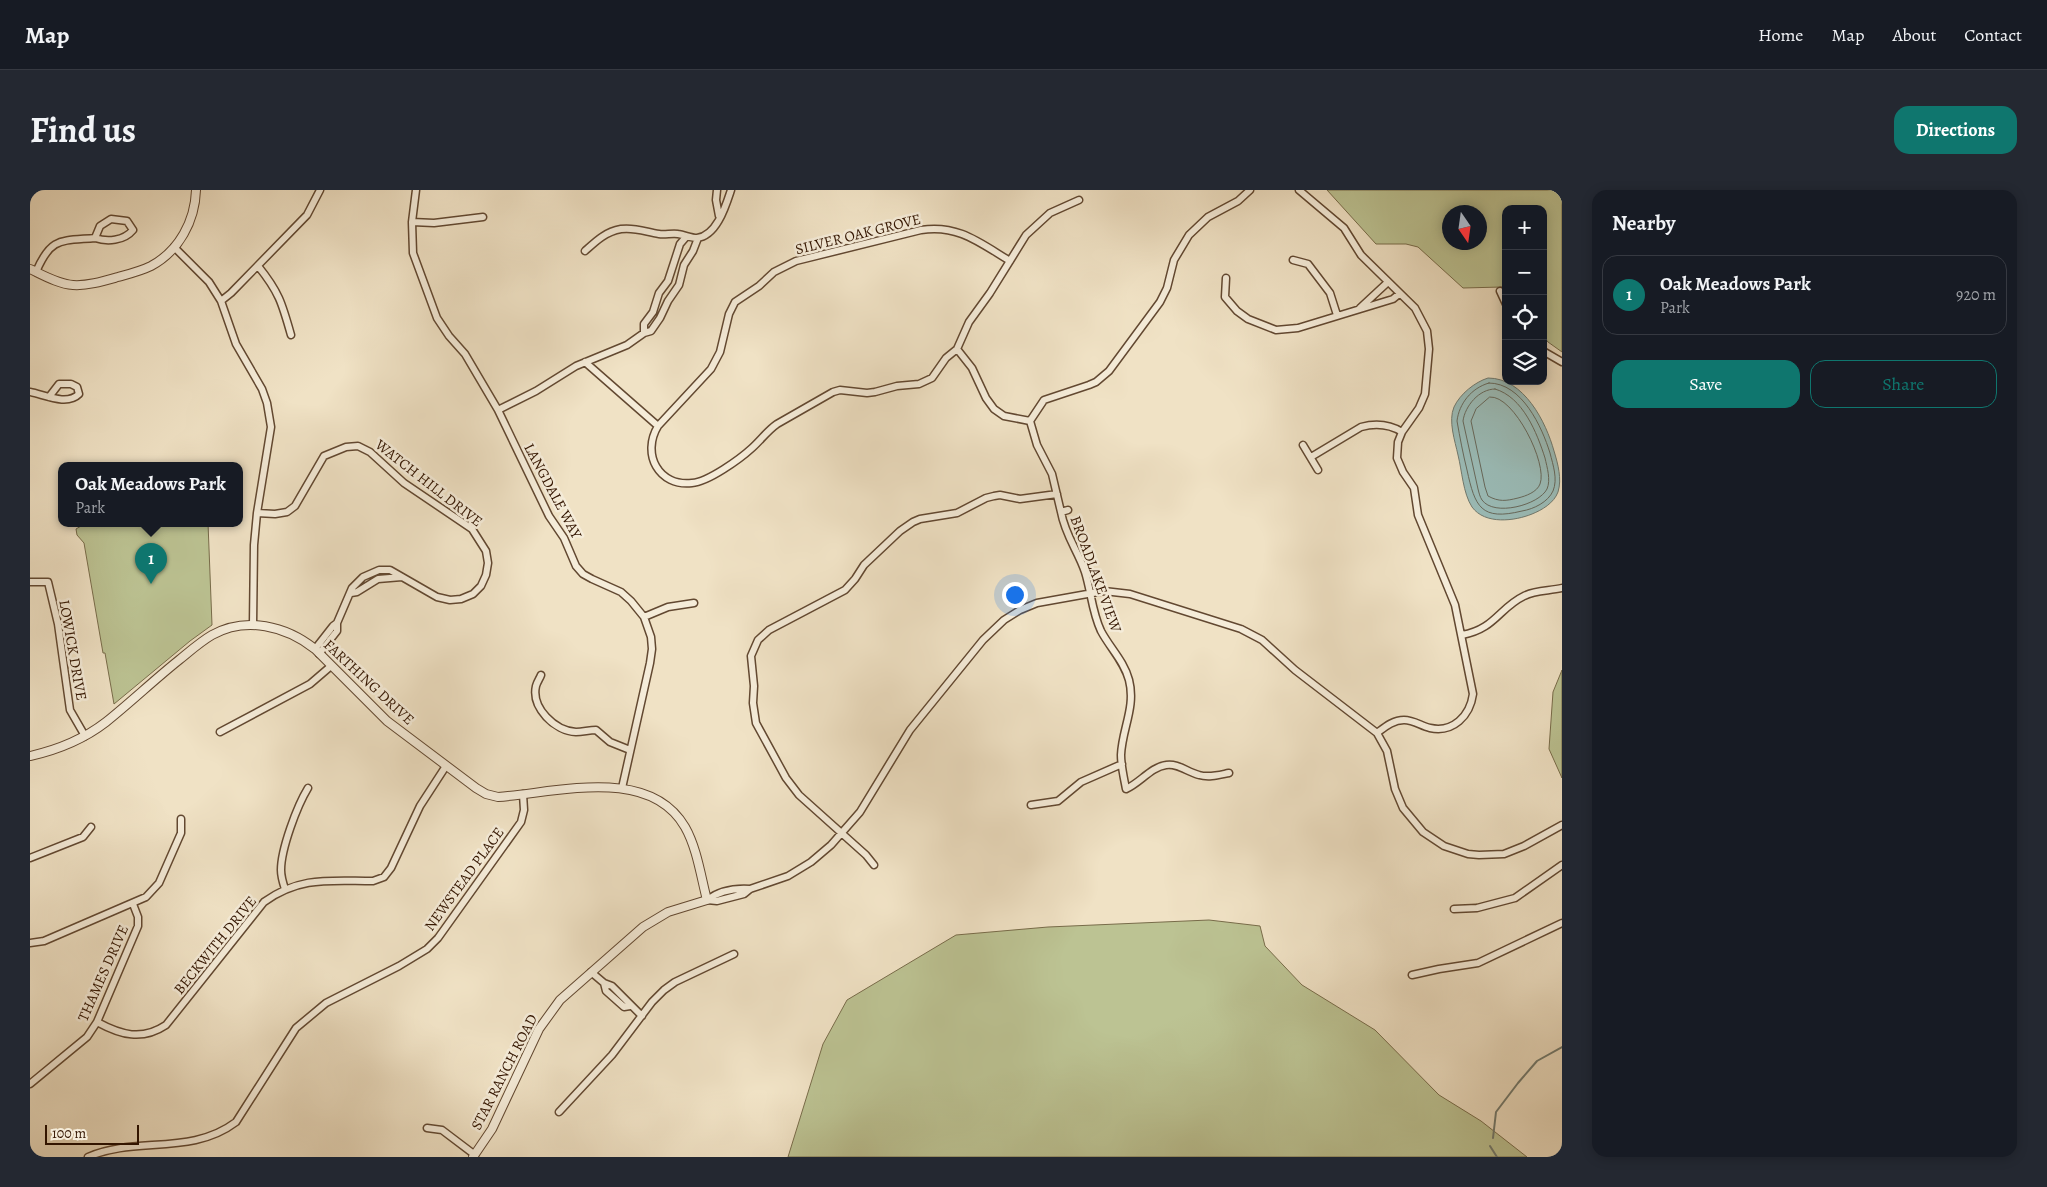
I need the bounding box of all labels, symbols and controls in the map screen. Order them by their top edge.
text: Map [25,19,69,51]
text: Home [1758,23,1803,47]
text: Map [1831,23,1864,47]
text: About [1892,23,1936,47]
text: Contact [1964,23,2022,47]
text: Find us [30,106,136,154]
button: Directions [1894,106,2017,154]
north arrow [1442,205,1487,250]
map controls [1502,205,1547,385]
button: + [1502,205,1547,250]
street label: SILVER OAK GROVE [793,209,923,259]
text: Nearby [1612,209,1675,237]
button: − [1502,250,1547,295]
text: Oak Meadows Park [1660,271,1811,297]
text: 1 [1626,284,1632,306]
text: 920 m [1956,284,1996,306]
button: locate [1502,295,1547,340]
text: Park [1660,297,1690,319]
button: layers [1502,340,1547,385]
button: Save [1612,360,1800,408]
button: Share [1810,360,1997,408]
street label: WATCH HILL DRIVE [370,434,487,531]
street label: LANGDALE WAY [519,440,587,543]
popup [58,462,243,527]
text: Oak Meadows Park [75,471,226,497]
text: Park [75,497,105,519]
street label: BROADLAKE VIEW [1066,513,1126,635]
pin: 1 [135,543,167,584]
your location [1002,582,1028,608]
street label: LOWICK DRIVE [54,598,92,702]
street label: FARTHING DRIVE [319,635,419,729]
street label: NEWSTEAD PLACE [420,823,508,935]
street label: BECKWITH DRIVE [169,892,261,998]
street label: THAMES DRIVE [73,922,133,1024]
street label: STAR RANCH ROAD [466,1011,542,1133]
scale bar [45,1122,139,1145]
text: 100 m [52,1124,86,1143]

